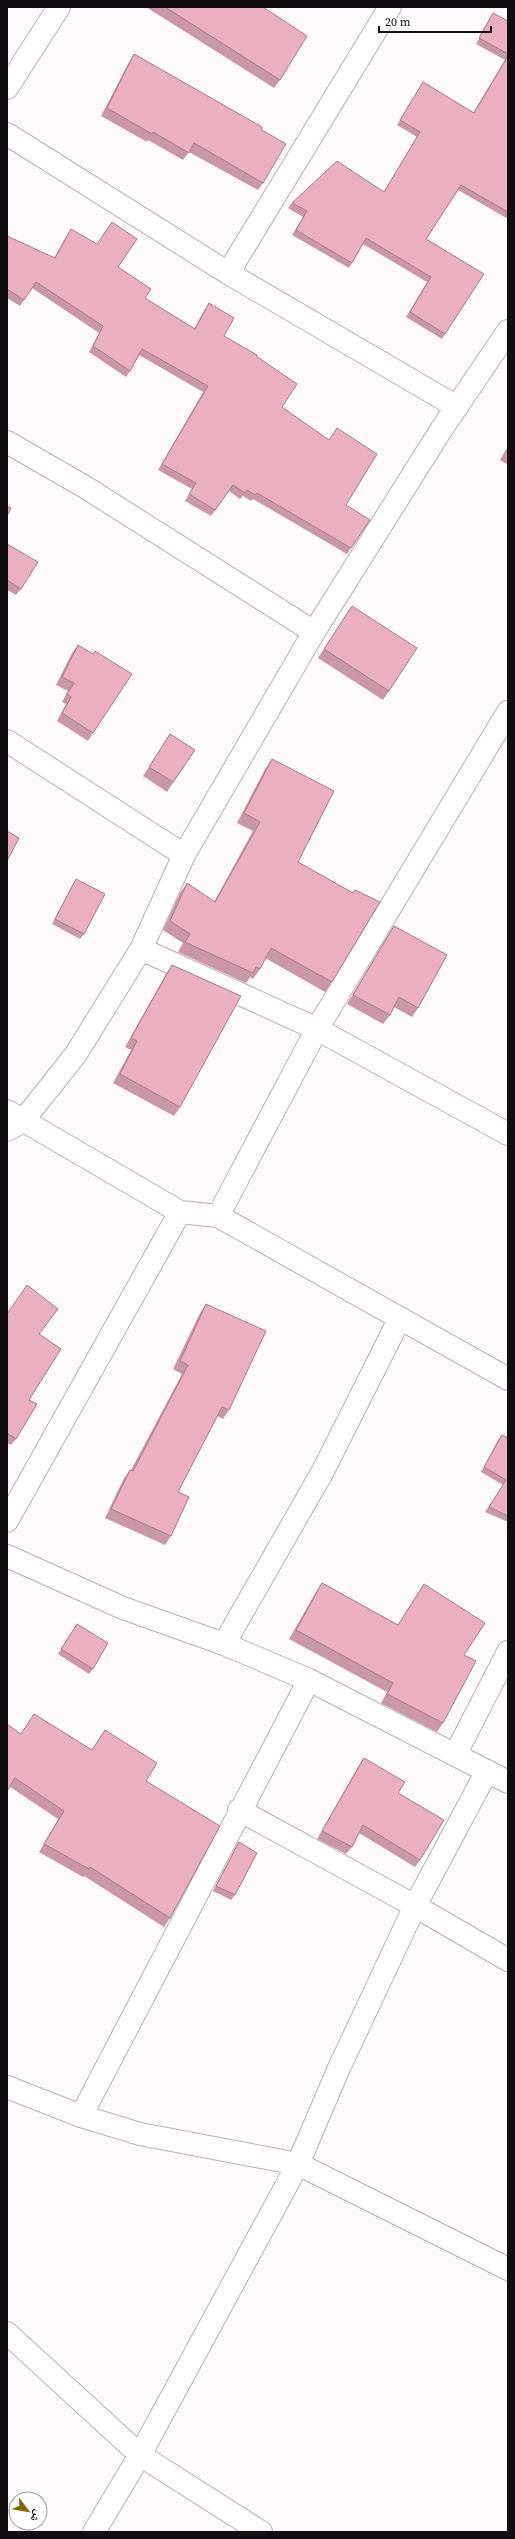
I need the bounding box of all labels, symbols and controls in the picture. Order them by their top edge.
scale bar [379,8,491,34]
text: 20 m [385,14,411,30]
north arrow [8,2491,48,2531]
text: ش [27,2507,46,2525]

